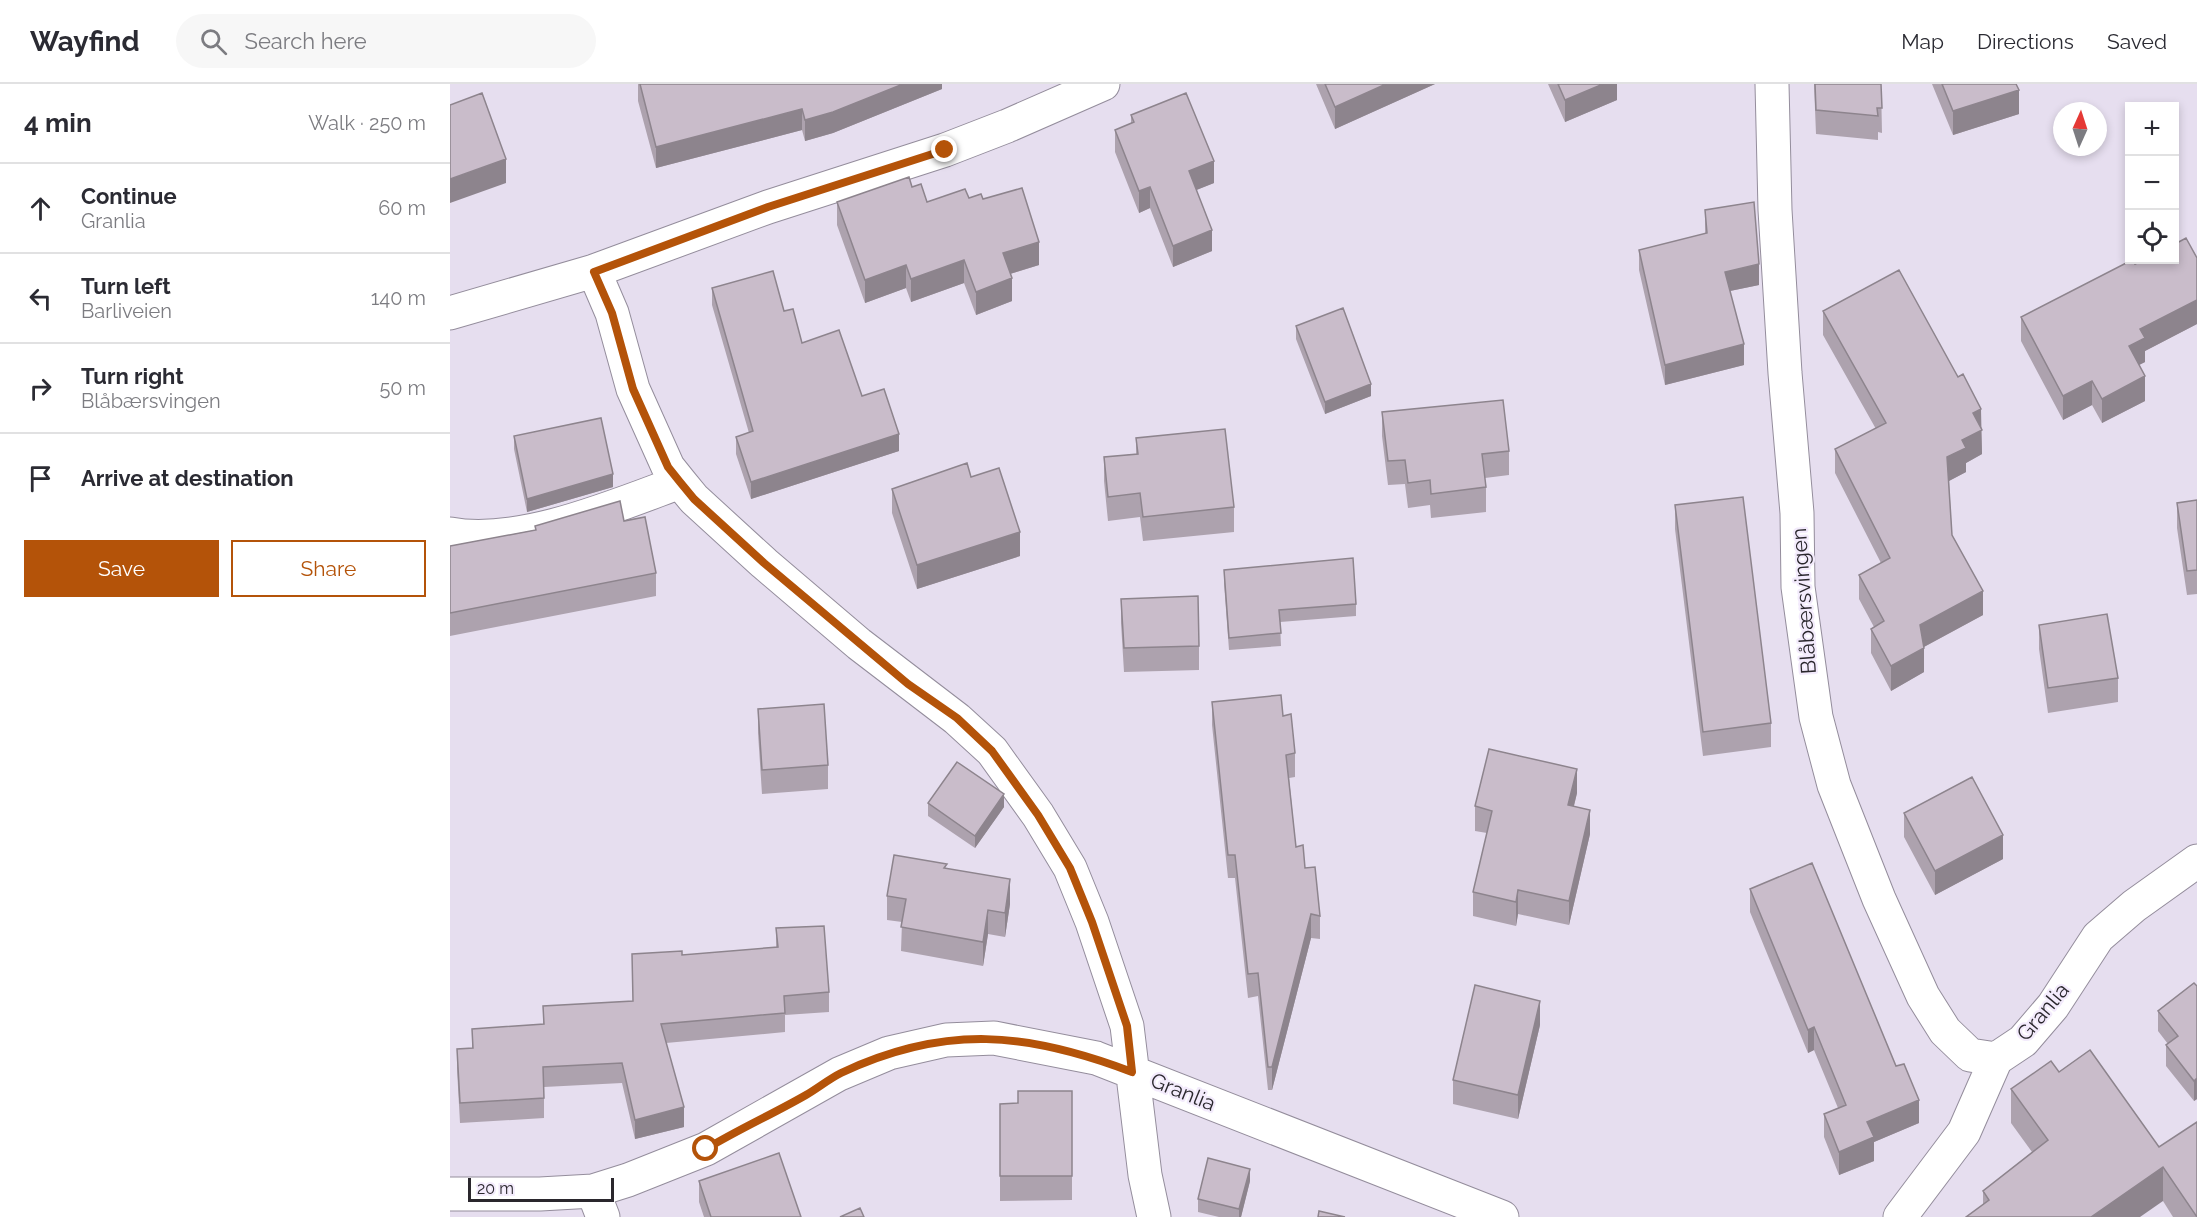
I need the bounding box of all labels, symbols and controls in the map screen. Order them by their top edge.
search box [176,14,596,68]
text: Wayfind [30,25,140,58]
icon: search [197,25,230,58]
text: Search here [245,28,367,54]
text: Map [1901,29,1944,54]
text: Directions [1977,29,2074,54]
text: Saved [2107,29,2167,54]
north arrow [2053,102,2107,156]
map controls [2125,102,2179,264]
button: + [2125,102,2179,156]
text: 4 min [24,108,92,138]
text: Walk · 250 m [308,111,426,135]
route end [931,136,957,162]
button: − [2125,156,2179,210]
text: Continue [81,183,177,209]
icon: ahead [24,192,57,225]
text: 60 m [378,196,426,220]
text: Granlia [81,209,146,233]
button: locate [2125,210,2179,264]
text: Turn left [81,273,171,299]
icon: left [24,282,57,315]
text: 140 m [371,286,426,310]
text: Barliveien [81,299,172,323]
text: Turn right [81,363,184,389]
icon: right [24,372,57,405]
text: 50 m [379,376,426,400]
text: Blåbærsvingen [81,389,221,413]
icon: arrive [24,462,57,495]
text: Arrive at destination [81,465,294,491]
street label: Blåbærsvingen [1786,527,1821,675]
button: Save [24,540,219,597]
button: Share [231,540,426,597]
street label: Granlia [2011,978,2074,1046]
street label: Granlia [1147,1067,1219,1116]
route start [692,1135,718,1161]
scale bar [468,1175,614,1202]
text: 20 m [477,1179,514,1198]

